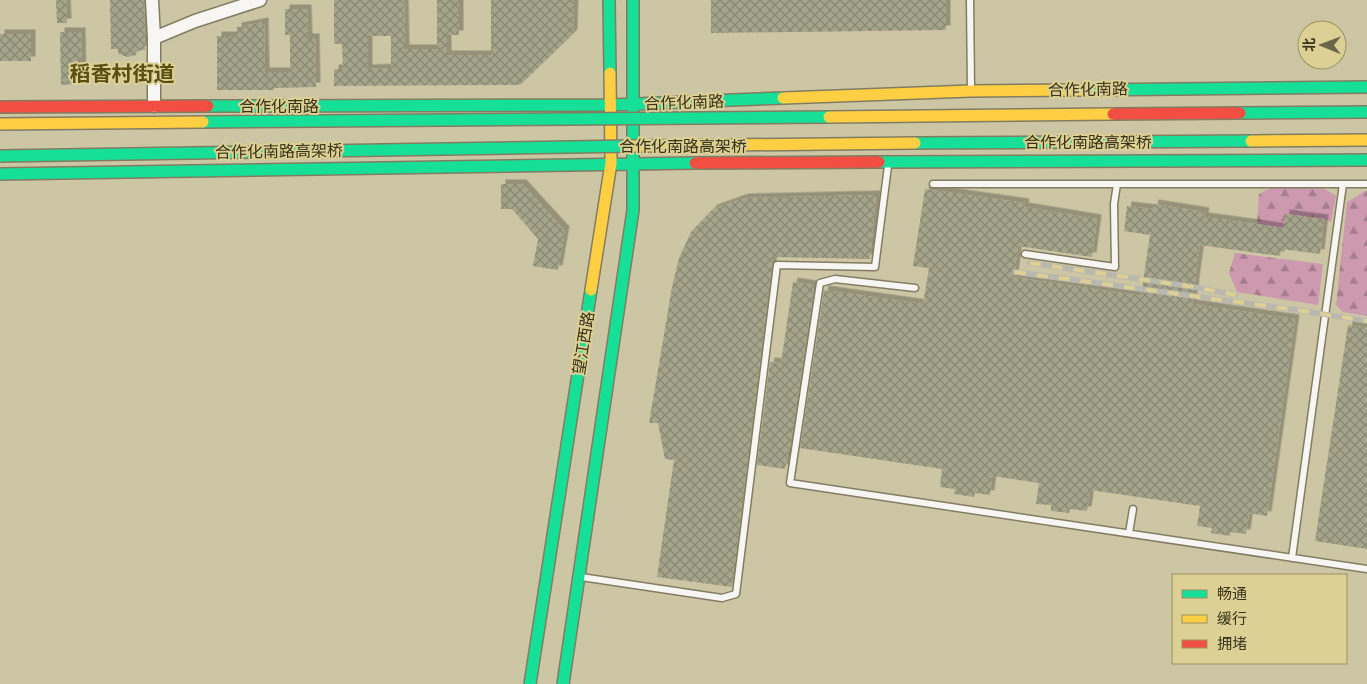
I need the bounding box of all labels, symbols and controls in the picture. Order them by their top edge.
north arrow [1297,20,1347,70]
text: 北 [1300,38,1317,52]
district label: 稻香村街道 [70,60,175,86]
street label: 合作化南路 [1048,78,1128,100]
street label: 合作化南路 [644,91,724,113]
street label: 合作化南路 [239,96,319,116]
street label: 合作化南路高架桥 [1024,132,1152,152]
street label: 合作化南路高架桥 [619,136,747,156]
street label: 合作化南路高架桥 [215,140,343,162]
street label: 望江西路 [568,310,598,376]
legend [1172,574,1347,664]
text: 畅通 [1217,584,1247,602]
text: 缓行 [1217,609,1247,627]
text: 拥堵 [1217,634,1247,652]

